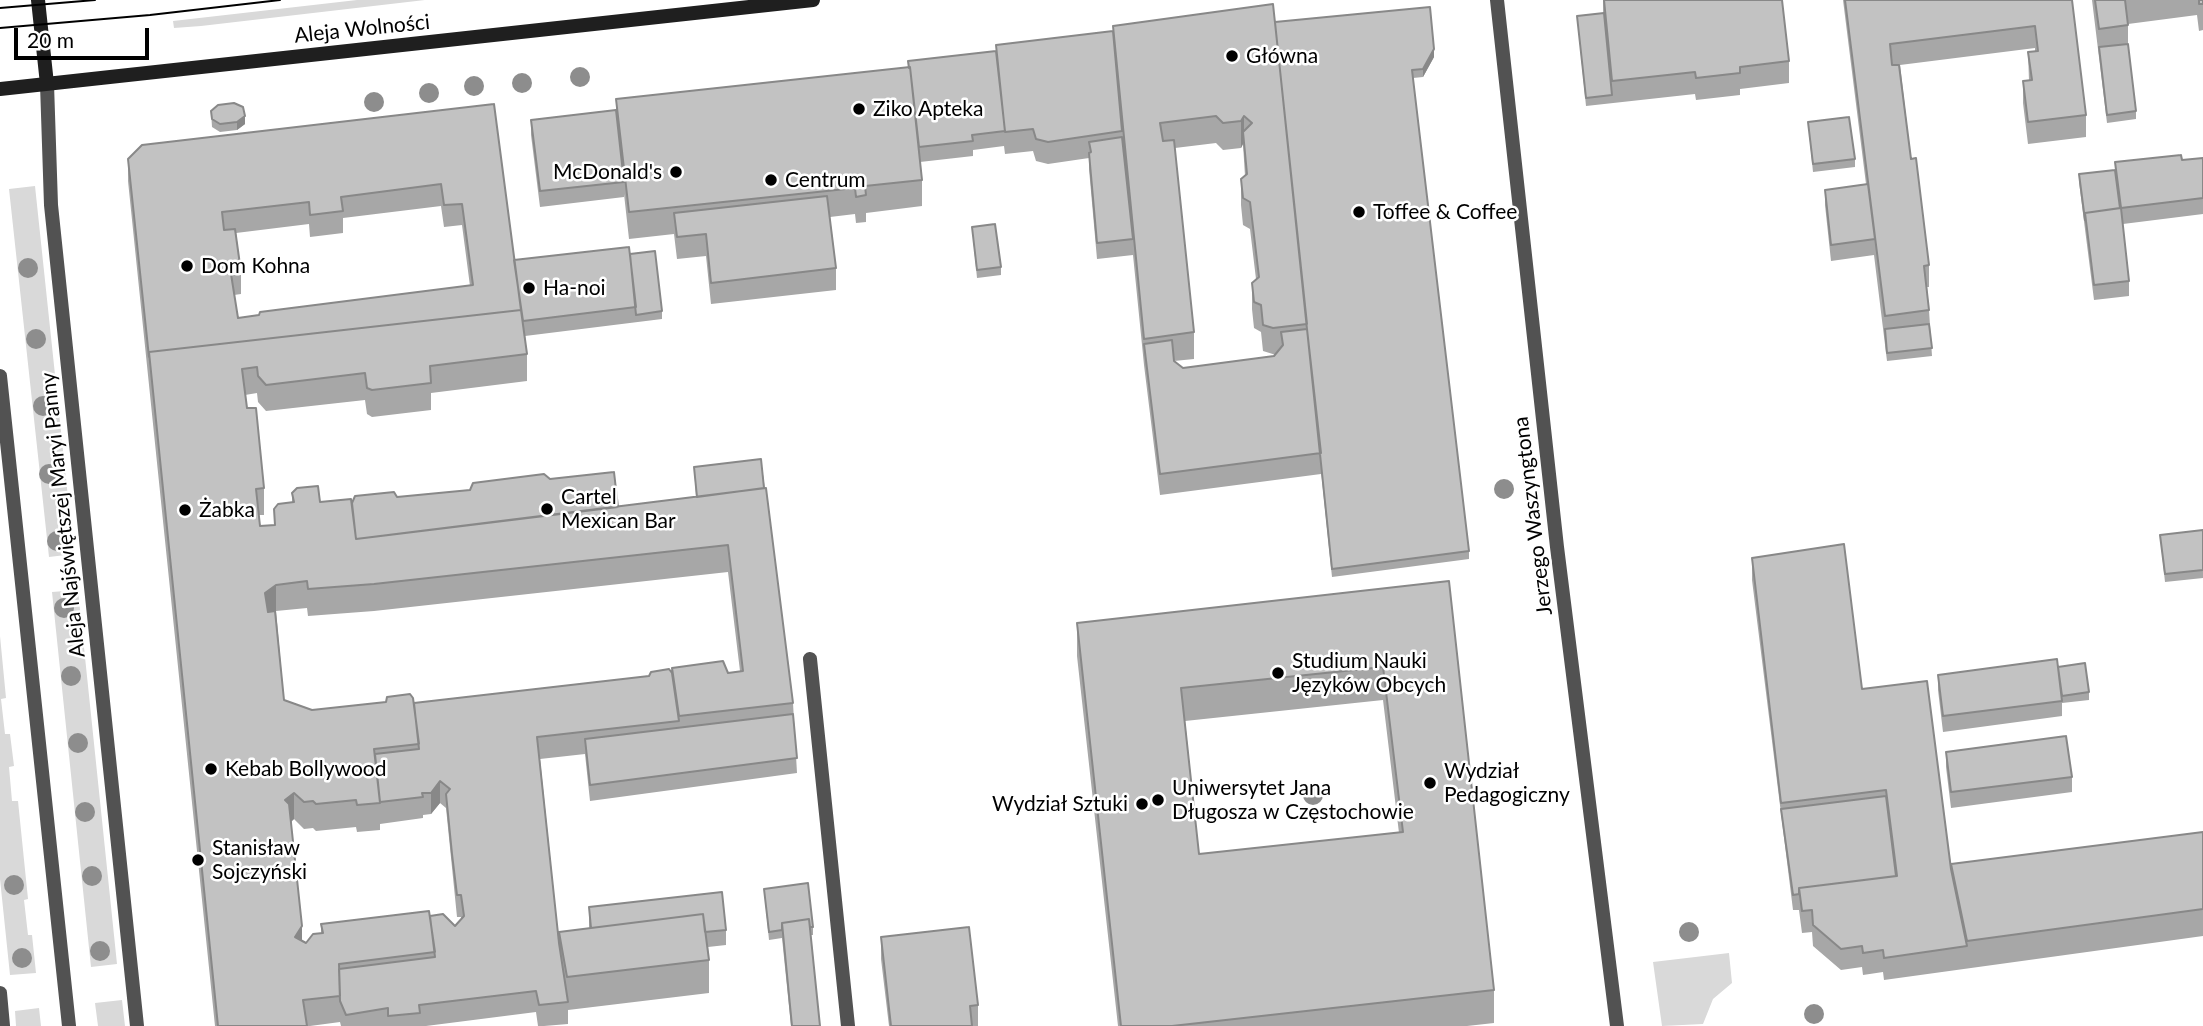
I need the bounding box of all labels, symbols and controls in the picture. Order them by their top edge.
street label: Aleja Wolności [293,9,431,49]
scale bar [18,14,152,58]
text: 20 m [27,27,74,52]
place label: Główna [1246,43,1318,69]
marker: Główna [1224,48,1240,64]
place label: Ziko Apteka [873,96,983,122]
marker: Ziko Apteka [851,101,867,117]
place label: McDonald's [553,159,662,185]
marker: McDonald's [668,164,684,180]
place label: Centrum [785,167,866,193]
marker: Centrum [763,172,779,188]
place label: Toffee & Coffee [1373,199,1517,225]
marker: Toffee & Coffee [1351,204,1367,220]
place label: Dom Kohna [201,253,310,279]
marker: Dom Kohna [179,258,195,274]
place label: Ha-noi [543,275,606,301]
marker: Ha-noi [521,280,537,296]
street label: Aleja Najświętszej Maryi Panny [35,371,91,659]
street label: Jerzego Waszyngtona [1508,415,1558,617]
place label: Cartel Mexican Bar [561,484,676,534]
place label: Żabka [199,497,255,523]
marker: Cartel Mexican Bar [539,501,555,517]
marker: Żabka [177,502,193,518]
place label: Studium Nauki Języków Obcych [1292,648,1446,698]
marker: Studium Nauki Języków Obcych [1270,665,1286,681]
place label: Kebab Bollywood [225,756,387,782]
place label: Wydział Pedagogiczny [1444,758,1570,808]
marker: Kebab Bollywood [203,761,219,777]
place label: Uniwersytet Jana Długosza w Częstochowie [1172,775,1414,825]
marker: Wydział Pedagogiczny [1422,775,1438,791]
place label: Wydział Sztuki [992,791,1128,817]
marker: Uniwersytet Jana Długosza w Częstochowie [1150,792,1166,808]
marker: Wydział Sztuki [1134,796,1150,812]
place label: Stanisław Sojczyński [212,835,307,885]
marker: Stanisław Sojczyński [190,852,206,868]

